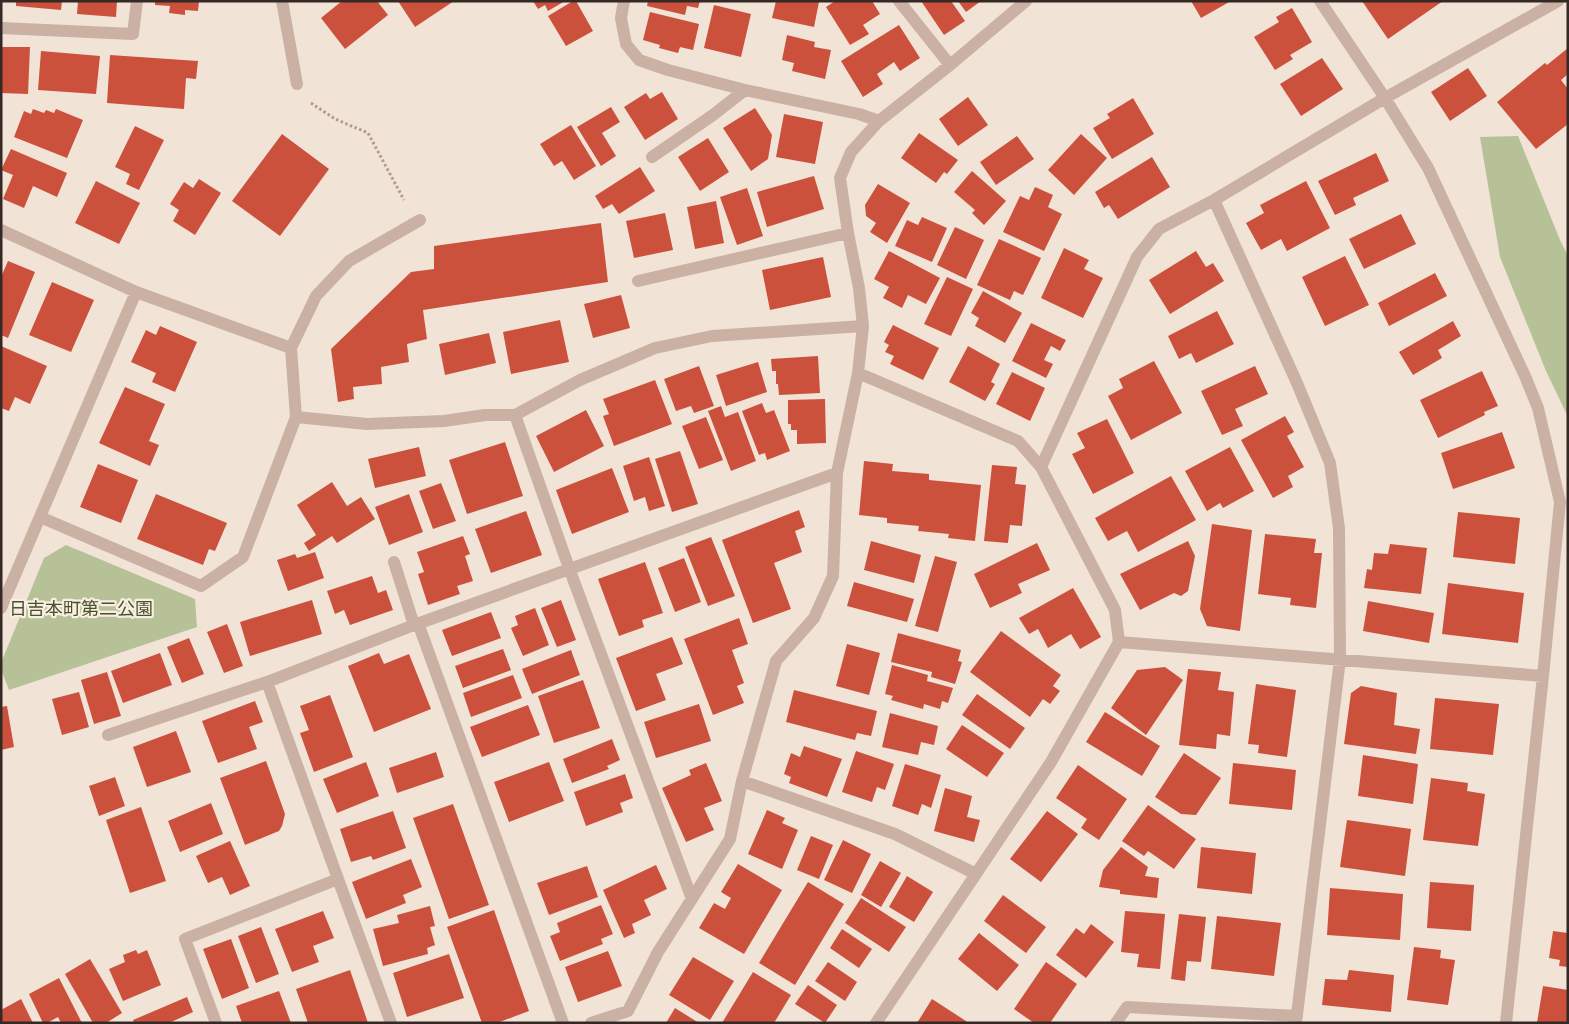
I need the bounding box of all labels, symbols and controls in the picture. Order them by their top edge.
park label: 日吉本町第二公園 [9,598,153,620]

